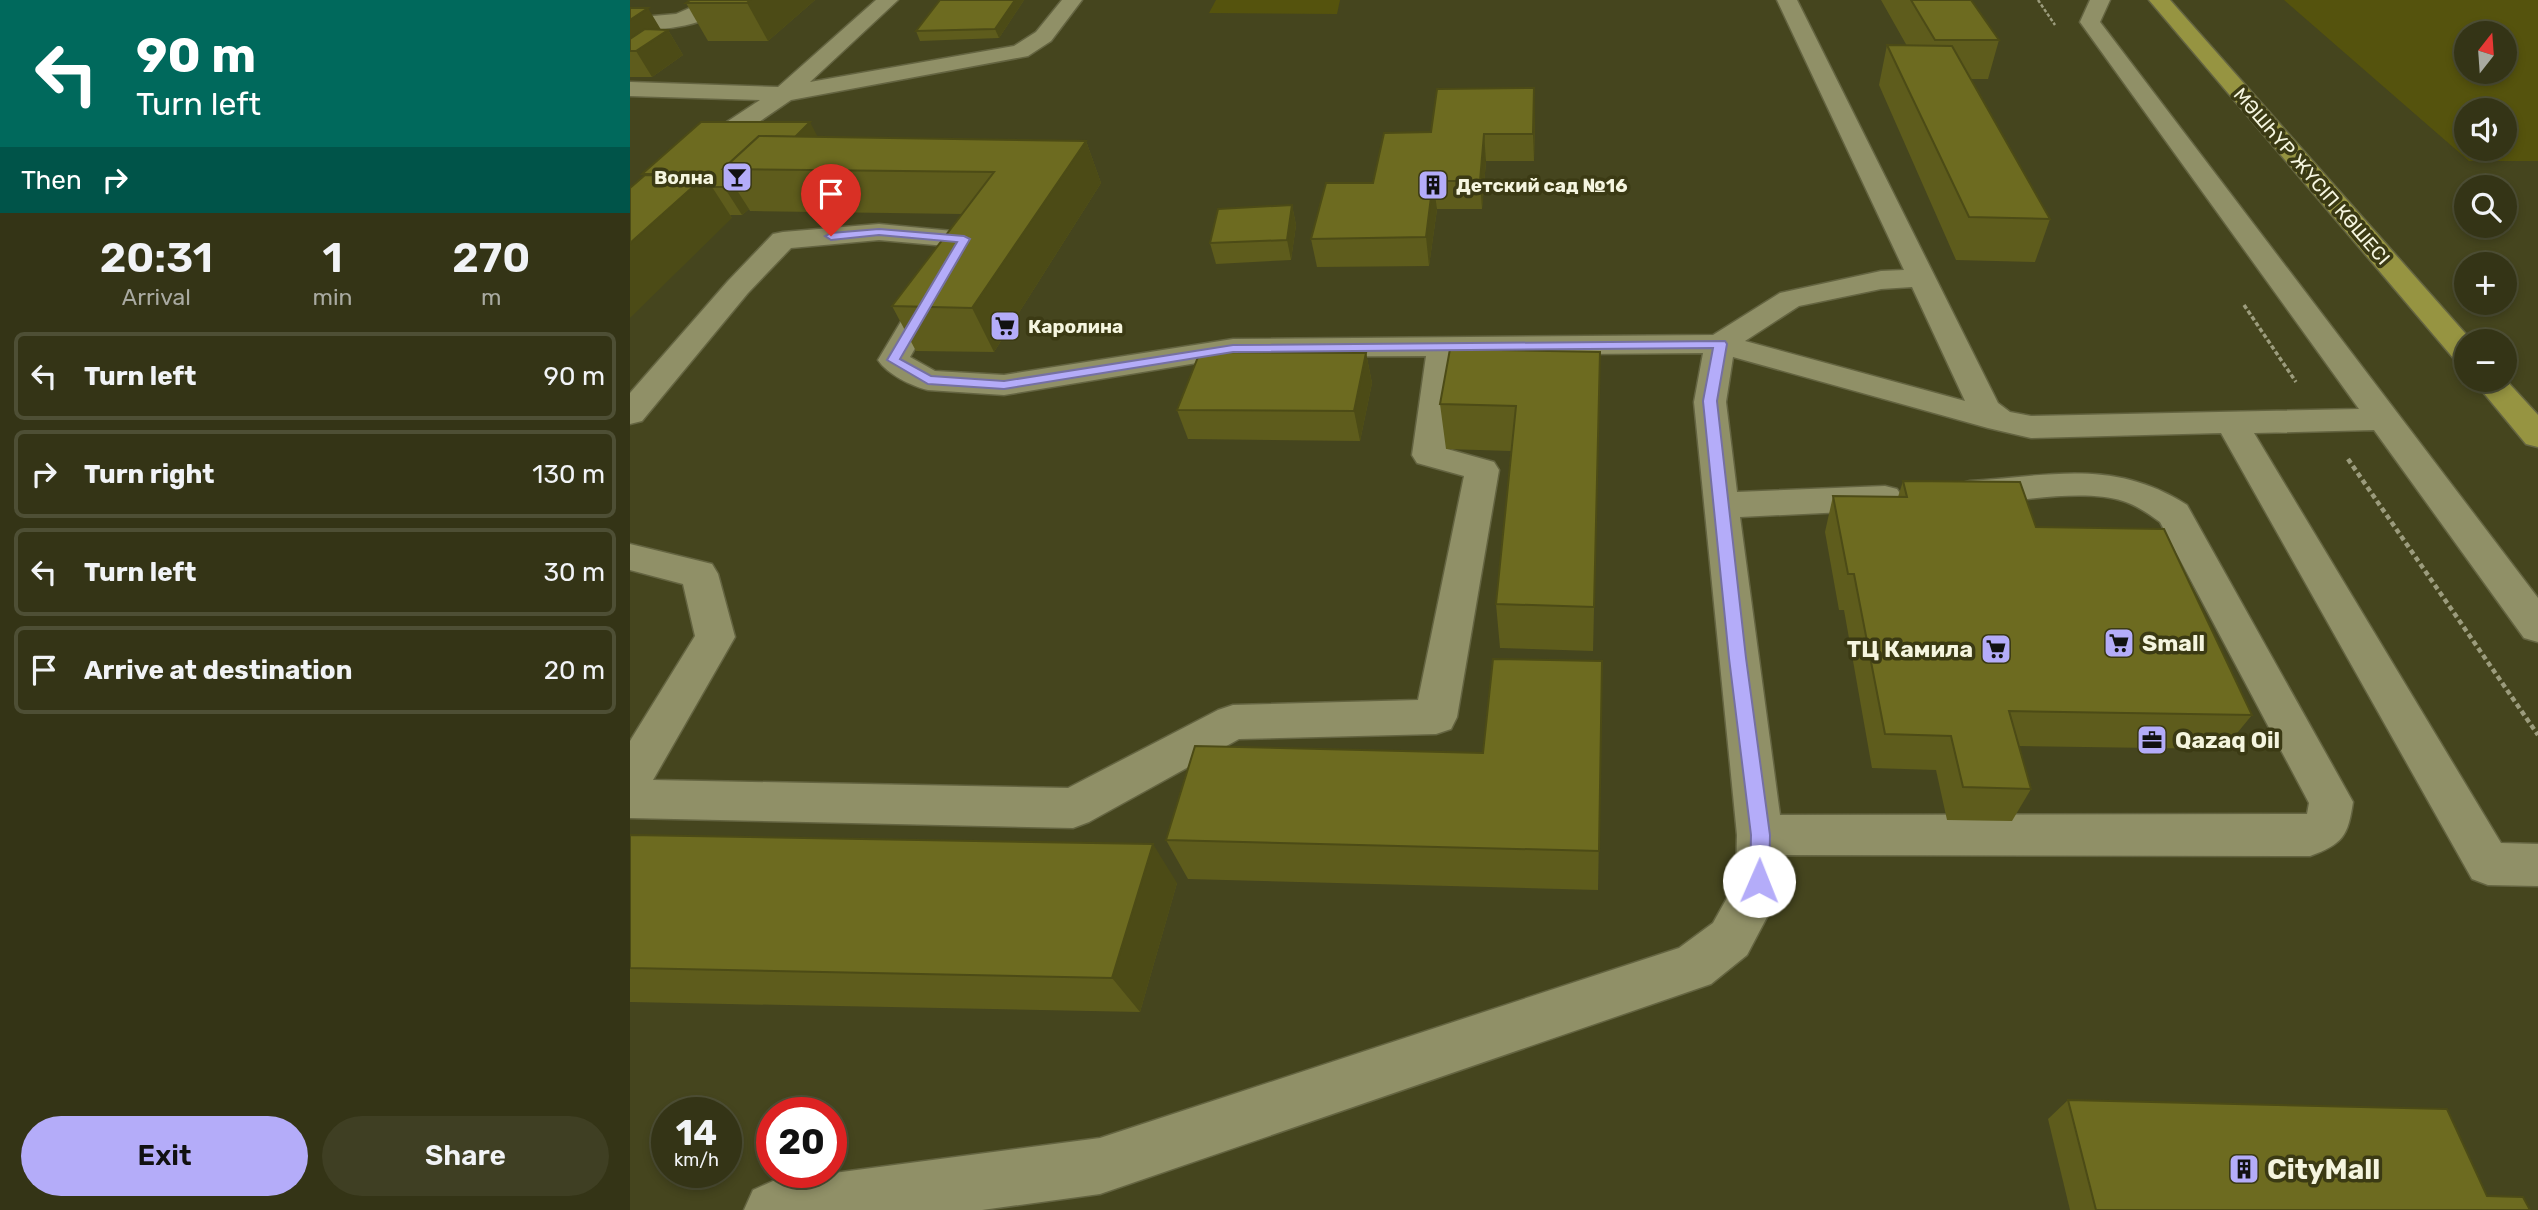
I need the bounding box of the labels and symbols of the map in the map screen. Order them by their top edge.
north arrow [2454,21,2516,84]
street label: МӘШҺҮР ЖҮСІП КӨШЕСІ [2229,83,2395,269]
bar icon: Волна [720,160,754,194]
pin [801,164,861,236]
place label: Волна [654,166,714,189]
building icon: Детский сад №16 [1416,168,1450,202]
place label: Детский сад №16 [1456,174,1628,197]
supermarket icon: Каролина [988,309,1022,343]
place label: Каролина [1028,315,1123,338]
supermarket icon: Small [2102,626,2136,660]
place label: Small [2142,629,2205,657]
supermarket icon: ТЦ Камила [1979,632,2013,666]
place label: ТЦ Камила [1847,635,1973,663]
office icon: Qazaq Oil [2135,723,2169,757]
place label: Qazaq Oil [2175,726,2280,754]
position arrow [1722,844,1796,918]
speed limit sign: 20 [756,1097,847,1188]
building icon: CityMall [2227,1152,2261,1186]
place label: CityMall [2267,1153,2380,1186]

